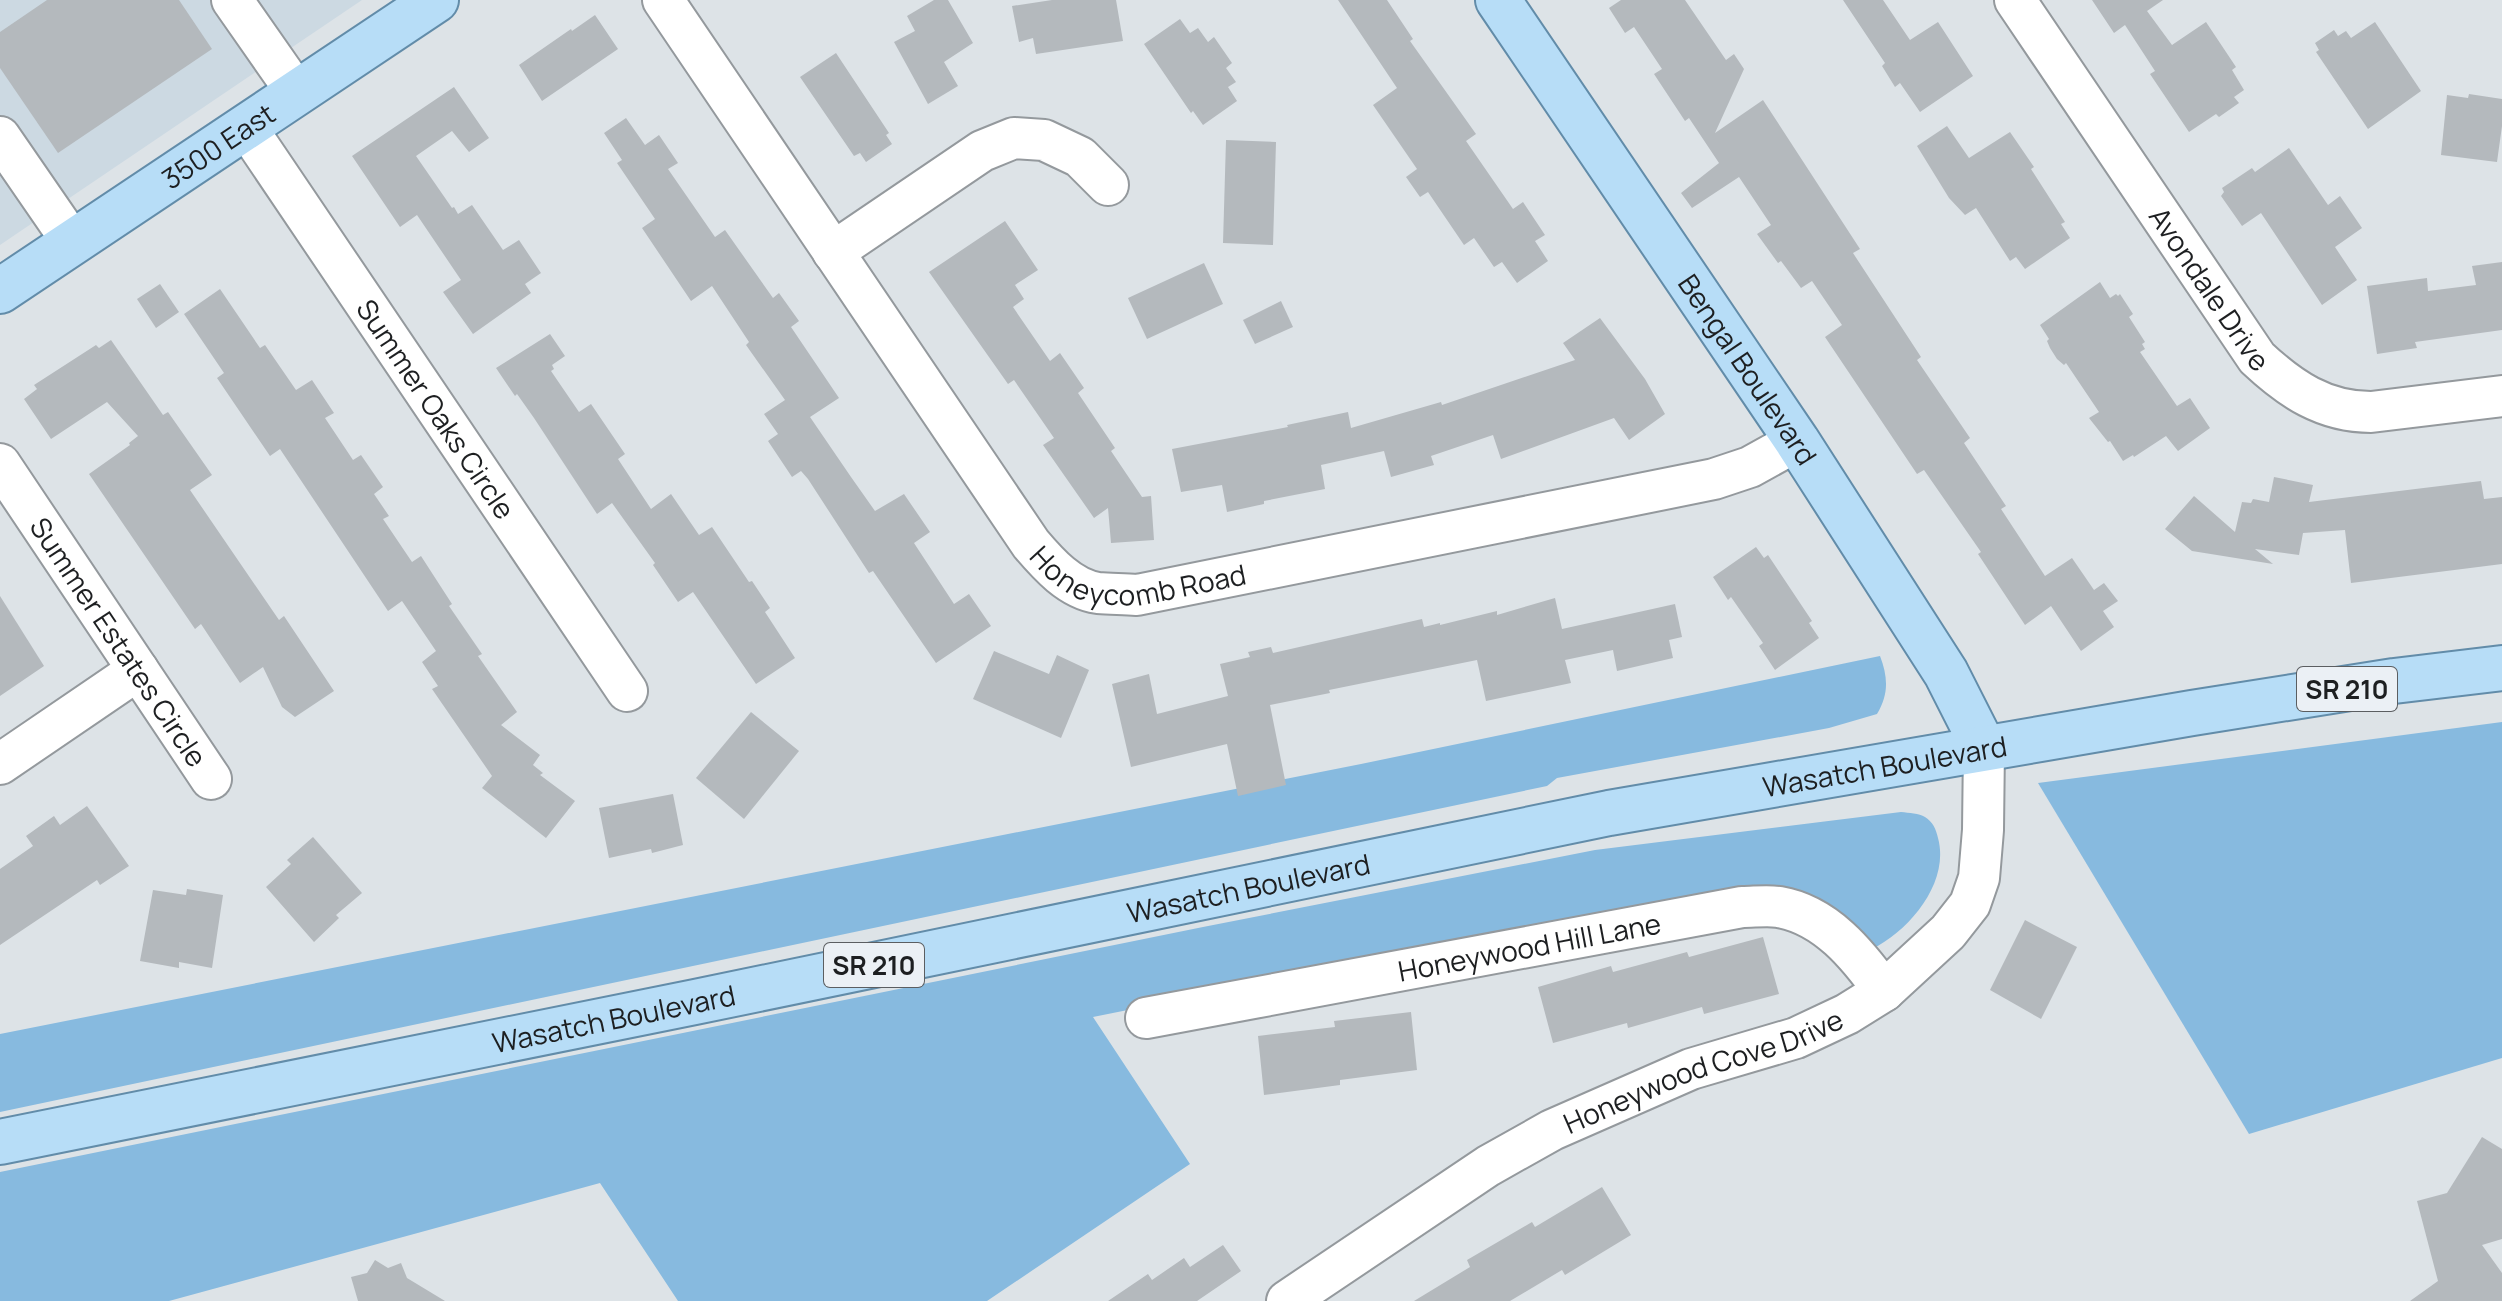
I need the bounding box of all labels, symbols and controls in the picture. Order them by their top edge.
street label: 3500 East [154,94,282,197]
street label: Avondale Drive [2141,199,2278,379]
street label: Bengal Boulevard [1670,267,1826,472]
street label: Summer Oaks Circle [348,291,524,526]
street label: Summer Estates Circle [22,510,216,774]
street label: Honeycomb Road [1022,537,1249,614]
road number: SR 210 [2297,667,2397,711]
street label: Wasatch Boulevard [1760,726,2010,805]
street label: Wasatch Boulevard [1123,844,1373,931]
street label: Honeywood Hill Lane [1395,904,1664,990]
road number: SR 210 [824,943,924,987]
street label: Wasatch Boulevard [489,975,739,1061]
street label: Honeywood Cove Drive [1557,1000,1849,1142]

